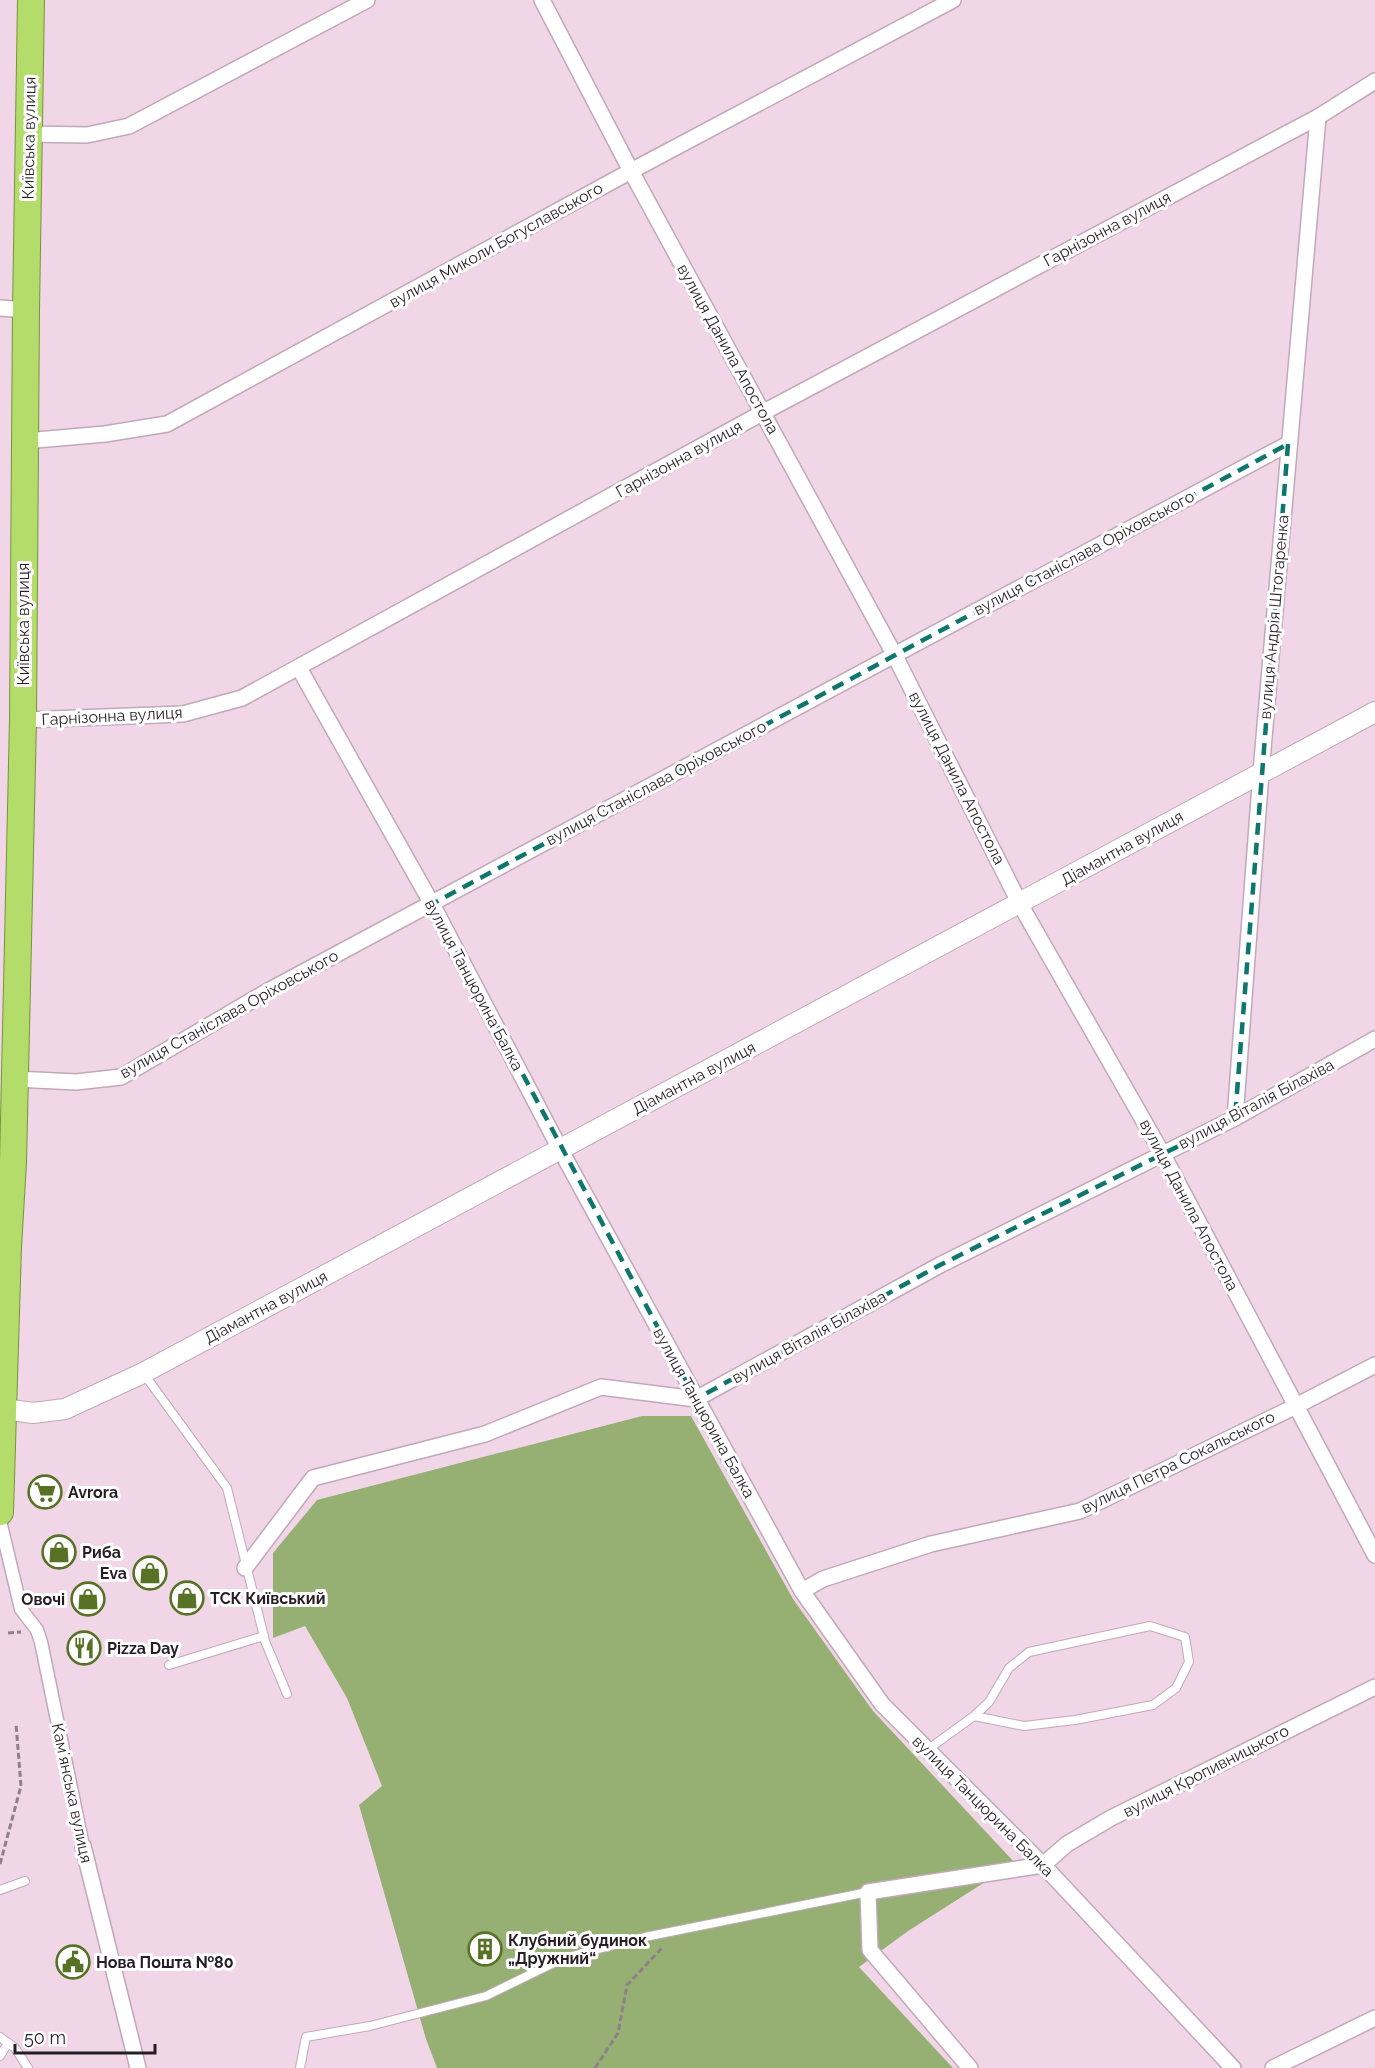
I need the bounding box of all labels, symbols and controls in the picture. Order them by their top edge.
street label: Київська вулиця [18,76,40,200]
street label: вулиця Миколи Богуславського [386,178,606,312]
street label: Гарнізонна вулиця [1040,187,1174,271]
street label: вулиця Данила Апостола [673,261,783,437]
street label: Гарнізонна вулиця [613,416,745,502]
street label: вулиця Станіслава Оріховського [970,487,1198,619]
street label: вулиця Андрія Штогаренка [1256,514,1292,720]
street label: Київська вулиця [14,563,33,685]
street label: вулиця Данила Апостола [905,688,1009,868]
street label: Гарнізонна вулиця [41,703,183,729]
street label: вулиця Станіслава Оріховського [542,717,770,849]
street label: Діамантна вулиця [1058,807,1186,889]
street label: вулиця Танцюрина Балка [421,896,527,1074]
street label: вулиця Станіслава Оріховського [116,946,342,1082]
street label: Діамантна вулиця [629,1038,759,1118]
street label: вулиця Віталія Білахіва [1175,1055,1337,1153]
street label: вулиця Данила Апостола [1136,1116,1242,1294]
street label: Діамантна вулиця [201,1267,331,1347]
street label: вулиця Віталія Білахіва [729,1287,889,1387]
street label: вулиця Танцюрина Балка [649,1325,759,1501]
street label: вулиця Петра Сокальського [1078,1407,1278,1517]
supermarket icon: Avrora [27,1474,63,1510]
place label: Avrora [68,1483,118,1502]
shop icon: Риба [41,1534,77,1570]
place label: Риба [82,1543,121,1562]
shop icon: Eva [132,1555,168,1591]
place label: Eva [100,1564,127,1583]
shop icon: ТСК Київський [169,1580,205,1616]
shop icon: Овочі [70,1581,106,1617]
place label: ТСК Київський [210,1589,325,1608]
place label: Овочі [21,1590,65,1609]
restaurant icon: Pizza Day [66,1630,102,1666]
place label: Pizza Day [107,1639,179,1658]
street label: Камʼянська вулиця [48,1721,96,1865]
street label: вулиця Кропивницького [1120,1721,1292,1821]
street label: вулиця Танцюрина Балка [909,1732,1057,1880]
building icon: Клубний будинок „Дружний“ [467,1931,503,1967]
place label: Клубний будинок „Дружний“ [508,1931,647,1968]
public building icon: Нова Пошта №80 [55,1944,91,1980]
place label: Нова Пошта №80 [96,1953,234,1972]
scale bar [15,2017,154,2055]
text: 50 m [24,2027,66,2048]

